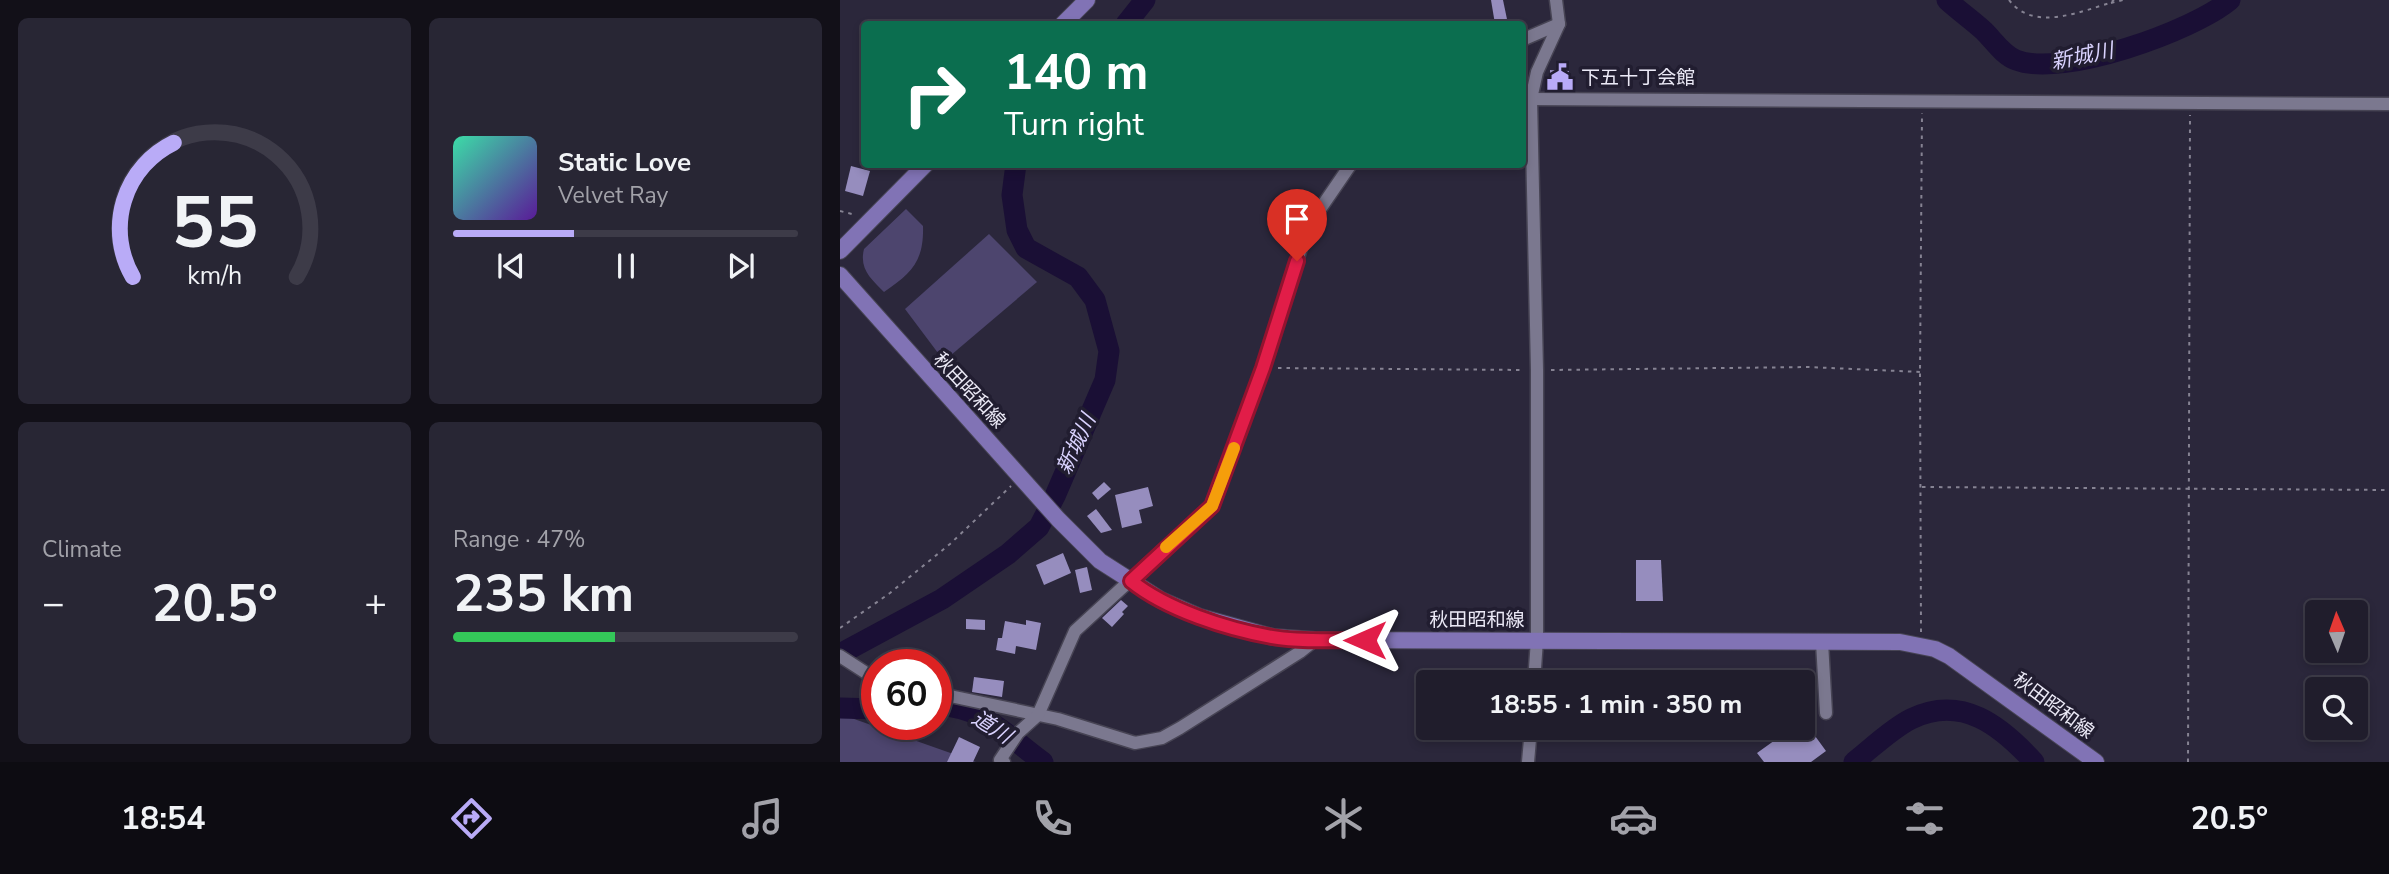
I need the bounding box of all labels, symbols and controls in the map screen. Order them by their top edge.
water label: 新城川 [2048,36,2118,76]
text: 140 m [1004,39,1148,106]
icon: right [889,49,980,140]
public building icon: 下五十丁会館 [1545,62,1575,92]
place label: 下五十丁会館 [1581,65,1695,91]
text: Turn right [1004,103,1144,146]
text: Static Love [558,145,691,180]
text: 55 [171,173,258,273]
text: Velvet Ray [558,180,668,211]
pin [1267,189,1327,261]
icon: arrive [1278,200,1316,238]
icon: previous [492,247,530,285]
icon: pause [607,247,645,285]
icon: next [722,247,760,285]
text: km/h [187,259,242,293]
street label: 秋田昭和線 [927,347,1011,434]
water label: 新城川 [1050,408,1103,478]
text: Range · 47% [453,524,585,555]
text: Climate [42,534,122,565]
text: 235 km [453,558,634,629]
text: 20.5° [151,568,278,639]
text: − [42,578,65,629]
text: + [364,578,387,629]
north arrow [2305,600,2368,663]
map controls [2305,600,2368,740]
position arrow [1328,603,1402,677]
street label: 秋田昭和線 [1429,607,1525,633]
speed limit sign: 60 [861,649,952,740]
street label: 秋田昭和線 [2008,667,2099,745]
button: search [2305,677,2368,740]
text: 18:55 · 1 min · 350 m [1489,687,1742,722]
water label: 道川 [967,704,1019,751]
icon: directions [447,794,496,843]
icon: music [738,794,787,843]
icon: phone [1028,794,1077,843]
icon: climate [1319,794,1368,843]
icon: car [1609,794,1658,843]
icon: filters [1900,794,1949,843]
text: 18:54 [121,797,206,840]
text: 20.5° [2190,797,2268,840]

